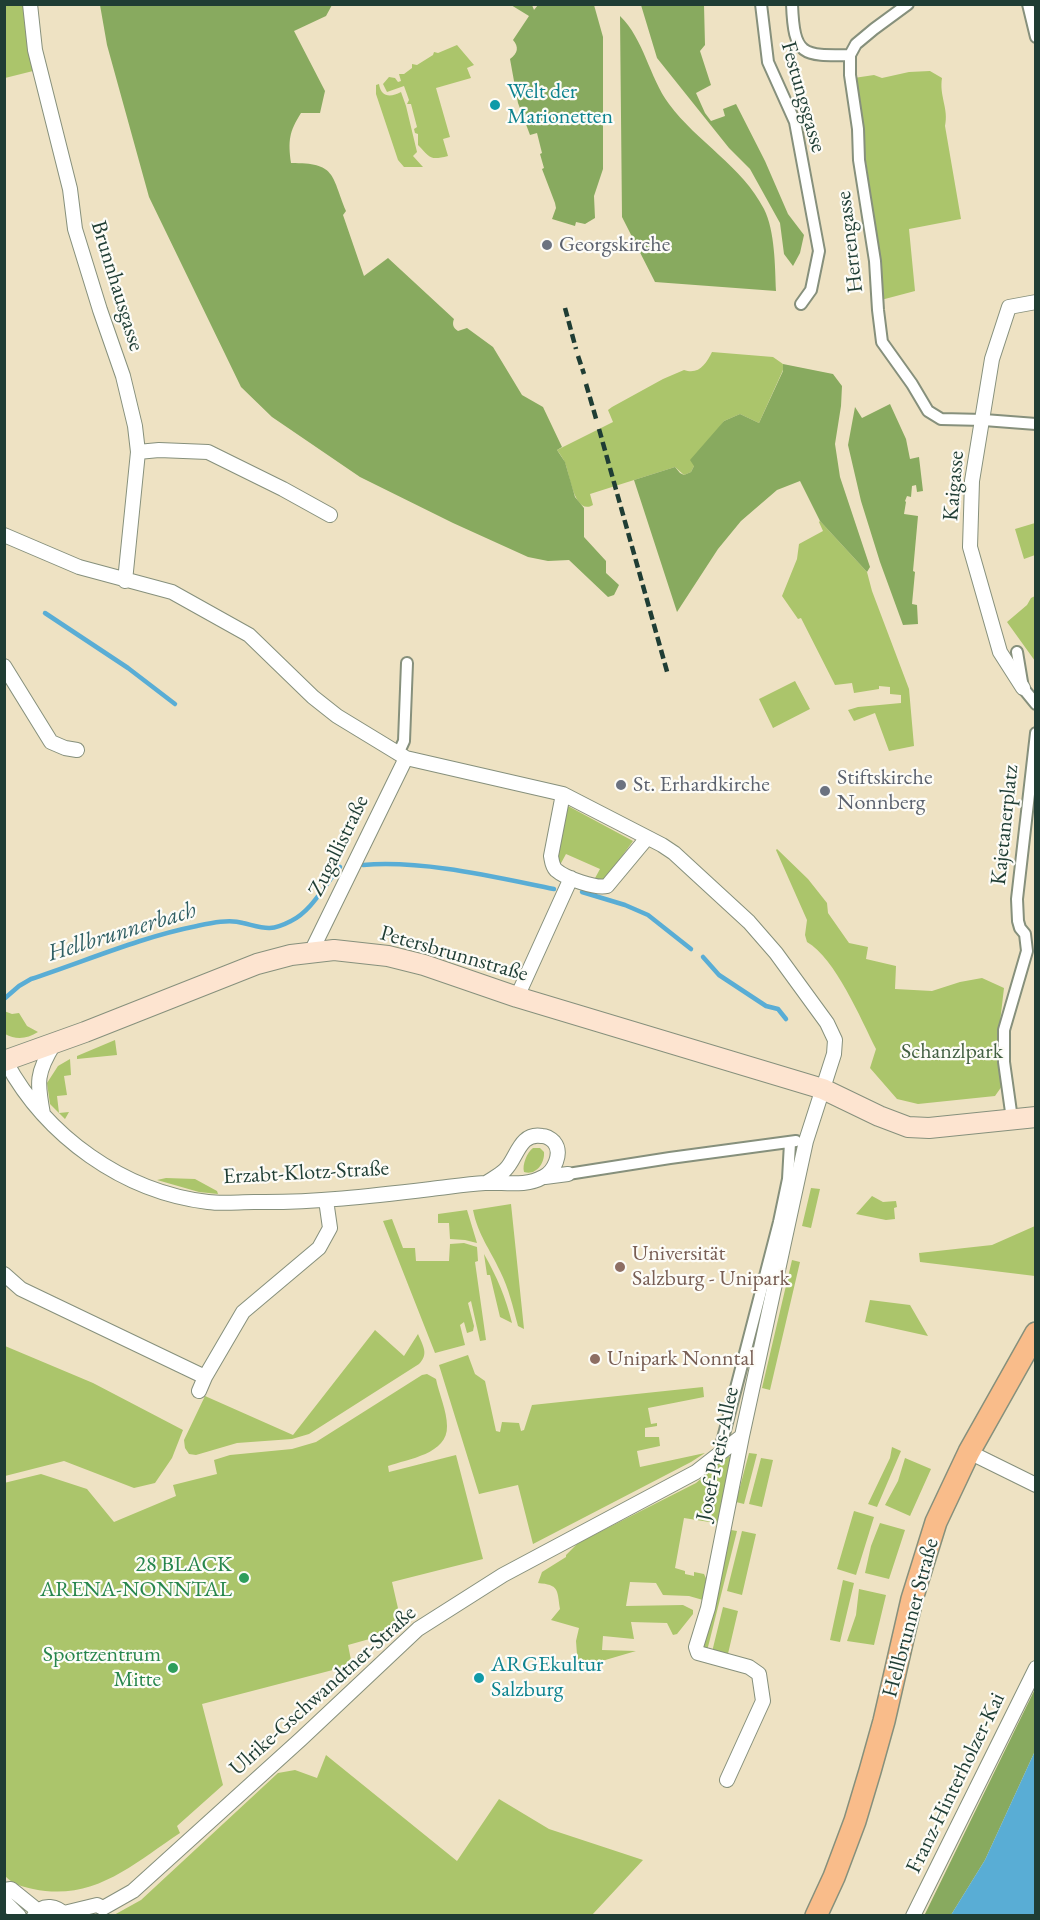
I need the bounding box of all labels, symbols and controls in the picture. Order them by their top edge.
street label: Festungsgasse [775,38,831,156]
place label: Welt der Marionetten [507,79,613,130]
marker: Welt der Marionetten [488,98,502,112]
street label: Herrengasse [831,190,869,294]
street label: Brunnhausgasse [85,218,149,354]
place label: Georgskirche [559,232,670,258]
marker: Georgskirche [540,238,554,252]
street label: Kaigasse [938,450,970,522]
street label: Kajetanerplatz [986,764,1024,886]
place label: Stiftskirche Nonnberg [837,765,932,816]
place label: St. Erhardkirche [633,772,770,798]
marker: St. Erhardkirche [614,778,628,792]
marker: Stiftskirche Nonnberg [818,784,832,798]
street label: Zugallistraße [303,791,375,901]
water label: Hellbrunnerbach [44,896,200,968]
street label: Petersbrunnstraße [377,920,531,988]
park label: Schanzlpark [901,1039,1003,1065]
street label: Erzabt-Klotz-Straße [222,1155,390,1191]
place label: Universität Salzburg - Unipark [632,1241,790,1292]
marker: Universität Salzburg - Unipark [613,1260,627,1274]
place label: Unipark Nonntal [607,1346,755,1372]
marker: Unipark Nonntal [588,1352,602,1366]
street label: Josef-Preis-Allee [691,1385,745,1523]
street label: Hellbrunner Straße [877,1536,945,1700]
place label: 28 BLACK ARENA-NONNTAL [40,1552,232,1604]
marker: 28 BLACK ARENA-NONNTAL [237,1571,251,1585]
street label: Ulrike-Gschwandtner-Straße [224,1600,422,1782]
place label: Sportzentrum Mitte [43,1642,161,1694]
place label: ARGEkultur Salzburg [491,1652,603,1704]
marker: Sportzentrum Mitte [166,1661,180,1675]
marker: ARGEkultur Salzburg [472,1671,486,1685]
street label: Franz-Hinterholzer-Kai [901,1688,1011,1878]

